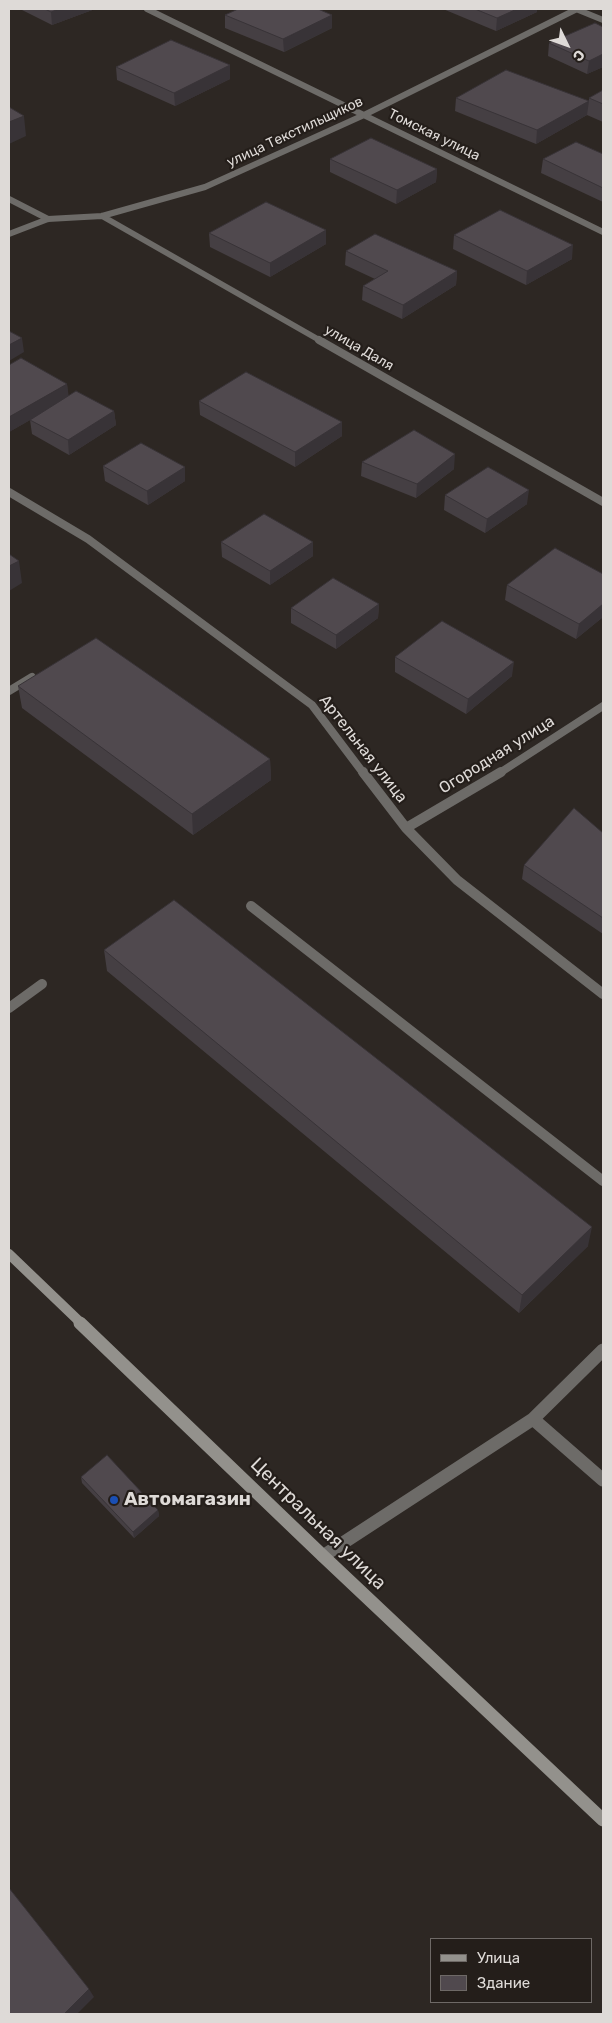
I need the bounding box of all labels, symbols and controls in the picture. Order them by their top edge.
north arrow [542,20,592,70]
text: С [569,46,588,65]
street label: улица Текстильщиков [224,93,366,171]
street label: Томская улица [385,106,483,164]
street label: улица Даля [321,321,397,375]
street label: Артельная улица [315,691,411,807]
street label: Огородная улица [436,712,558,798]
street label: Центральная улица [245,1453,391,1595]
place label: Автомагазин [124,1489,251,1511]
marker: Автомагазин [108,1494,120,1506]
legend [430,1938,592,2003]
text: Улица [477,1949,520,1967]
text: Здание [477,1974,530,1992]

